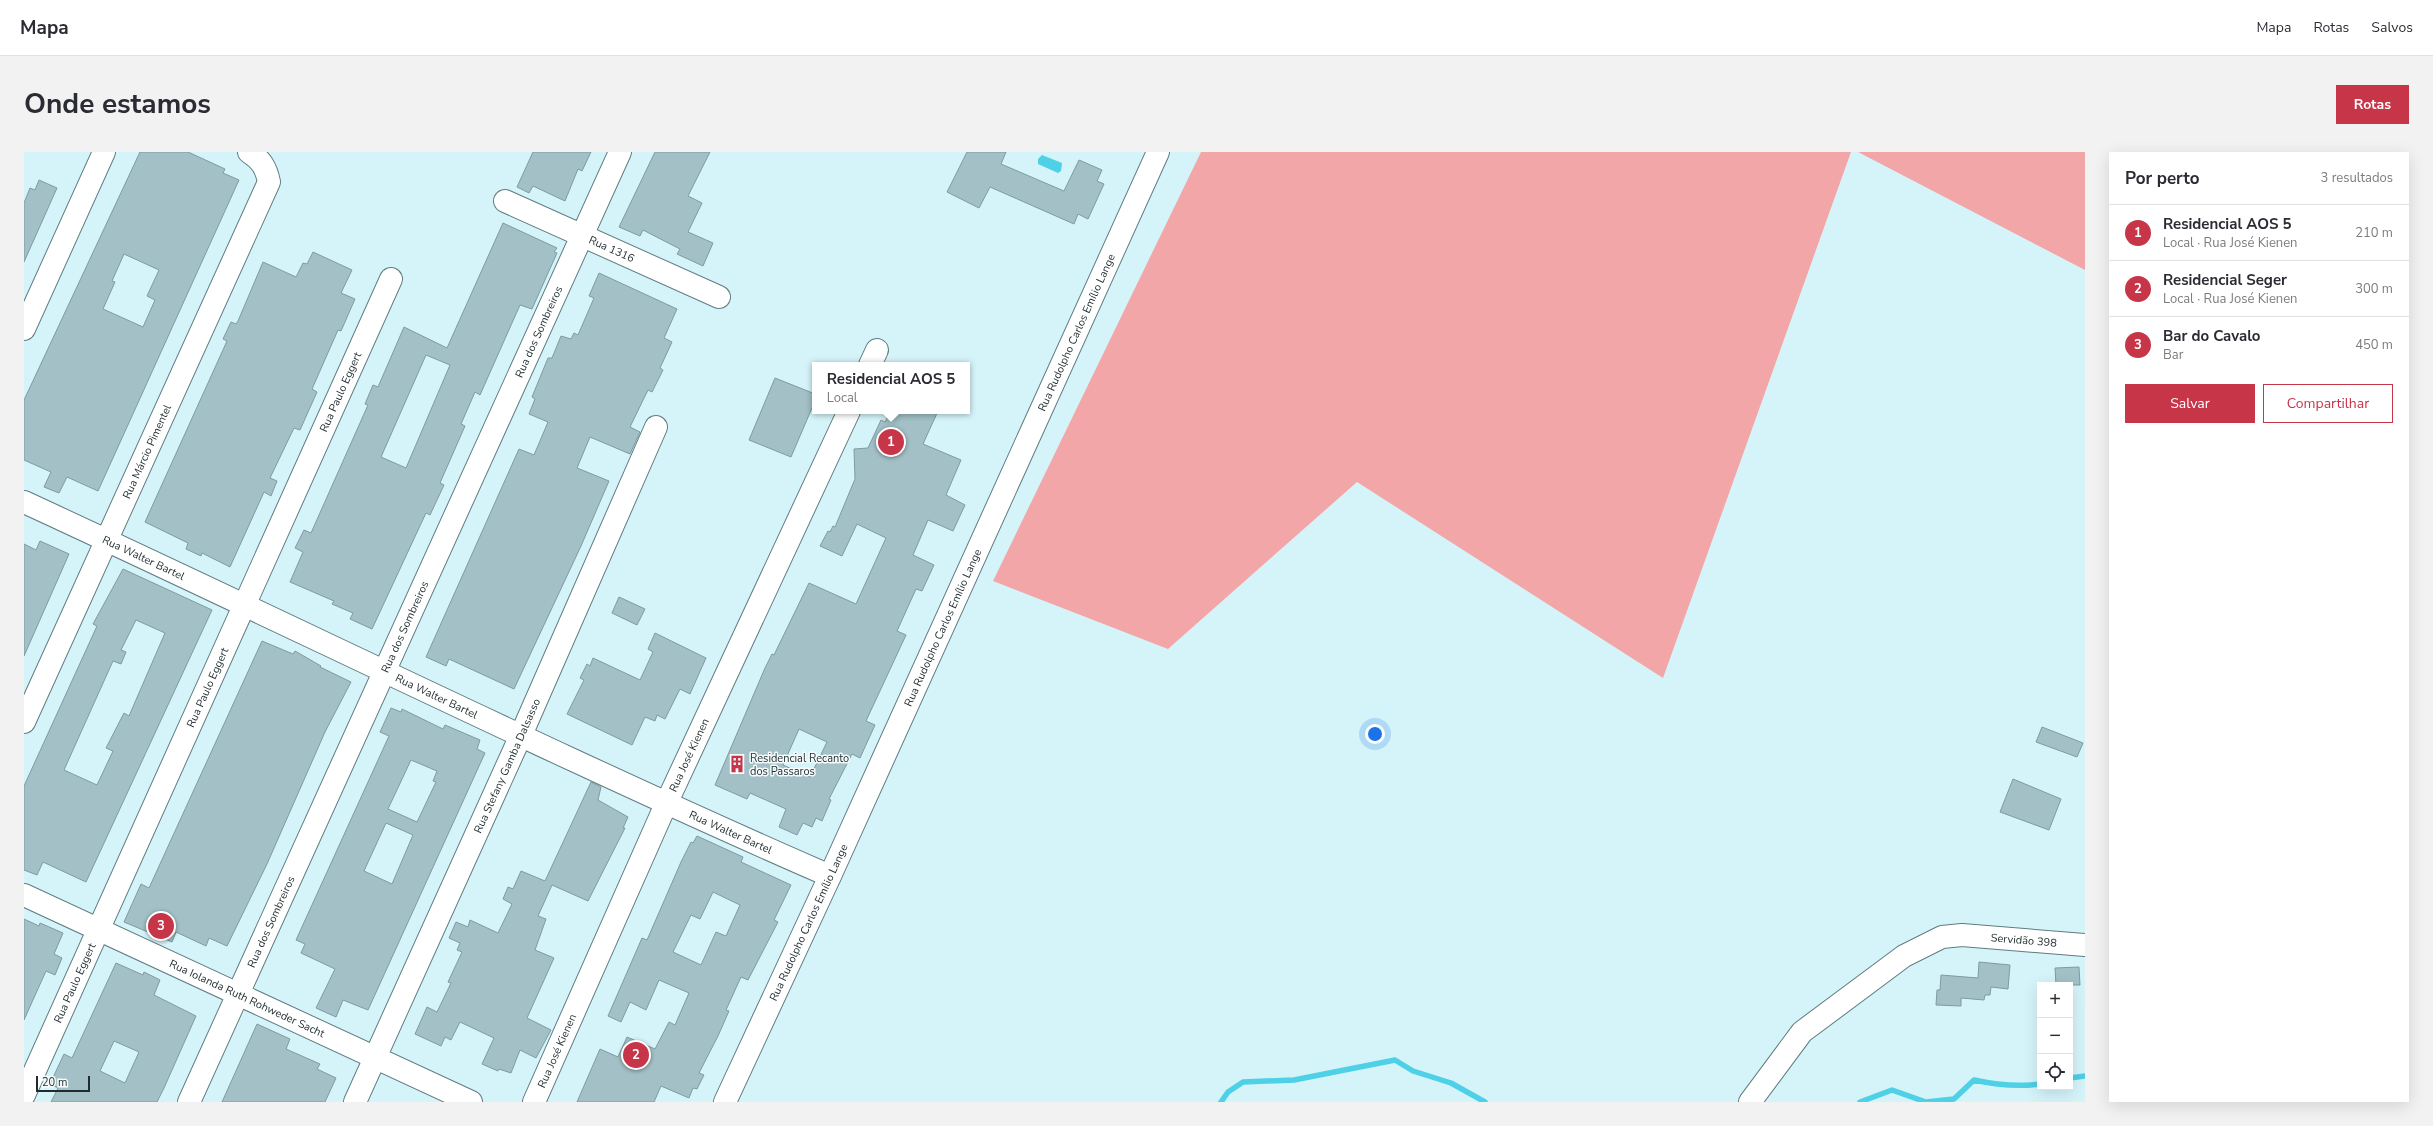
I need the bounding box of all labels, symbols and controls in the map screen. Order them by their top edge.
text: Mapa [20,15,69,41]
text: Mapa [2256,18,2291,37]
text: Rotas [2313,18,2349,37]
text: Salvos [2371,18,2413,37]
text: Onde estamos [24,85,211,123]
button: Rotas [2336,85,2409,124]
text: Por perto [2125,167,2200,190]
text: 3 resultados [2321,169,2393,187]
text: Residencial AOS 5 [2163,214,2291,234]
text: 1 [2134,224,2142,242]
text: 210 m [2355,224,2393,242]
street label: Rua 1316 [586,232,637,266]
text: Local · Rua José Kienen [2163,234,2297,252]
street label: Rua Rudolpho Carlos Emílio Lange [1034,251,1119,414]
text: Residencial Seger [2163,270,2287,290]
text: 2 [2134,280,2142,298]
text: 300 m [2355,280,2393,298]
street label: Rua dos Sombreiros [511,283,566,380]
text: Local · Rua José Kienen [2163,290,2297,308]
text: Bar do Cavalo [2163,326,2261,346]
text: 3 [2134,336,2142,354]
text: 450 m [2355,336,2393,354]
text: Bar [2163,346,2183,364]
street label: Rua Paulo Eggert [316,349,365,434]
popup [812,362,970,414]
text: Residencial AOS 5 [827,369,955,389]
button: Salvar [2125,384,2255,423]
button: Compartilhar [2263,384,2393,423]
text: Local [827,389,858,407]
street label: Rua Márcio Pimentel [119,401,175,501]
pin: 1 [878,427,904,457]
street label: Rua Walter Bartel [100,532,188,584]
street label: Rua Rudolpho Carlos Emílio Lange [900,546,985,709]
street label: Rua dos Sombreiros [377,578,432,675]
street label: Rua Paulo Eggert [183,645,232,730]
street label: Rua Walter Bartel [393,670,481,722]
street label: Rua Stefany Gamba Dalsasso [470,696,544,835]
street label: Rua José Kienen [665,716,712,794]
your location [1365,724,1385,744]
place label: Residencial Recanto dos Passaros [750,751,849,779]
building icon: Residencial Recanto dos Passaros [727,754,747,774]
street label: Rua Walter Bartel [687,807,775,857]
street label: Rua Rudolpho Carlos Emílio Lange [766,841,851,1003]
street label: Rua dos Sombreiros [243,873,298,970]
pin: 3 [148,911,174,941]
street label: Servidão 398 [1990,930,2058,950]
street label: Rua Paulo Eggert [50,940,99,1025]
street label: Rua Iolanda Ruth Rohweder Sacht [167,956,327,1041]
map controls [2037,982,2073,1090]
button: + [2037,982,2073,1018]
street label: Rua José Kienen [534,1011,580,1090]
button: − [2037,1018,2073,1054]
pin: 2 [623,1040,649,1070]
button: locate [2037,1054,2073,1090]
scale bar [36,1074,90,1093]
text: 20 m [42,1075,67,1090]

